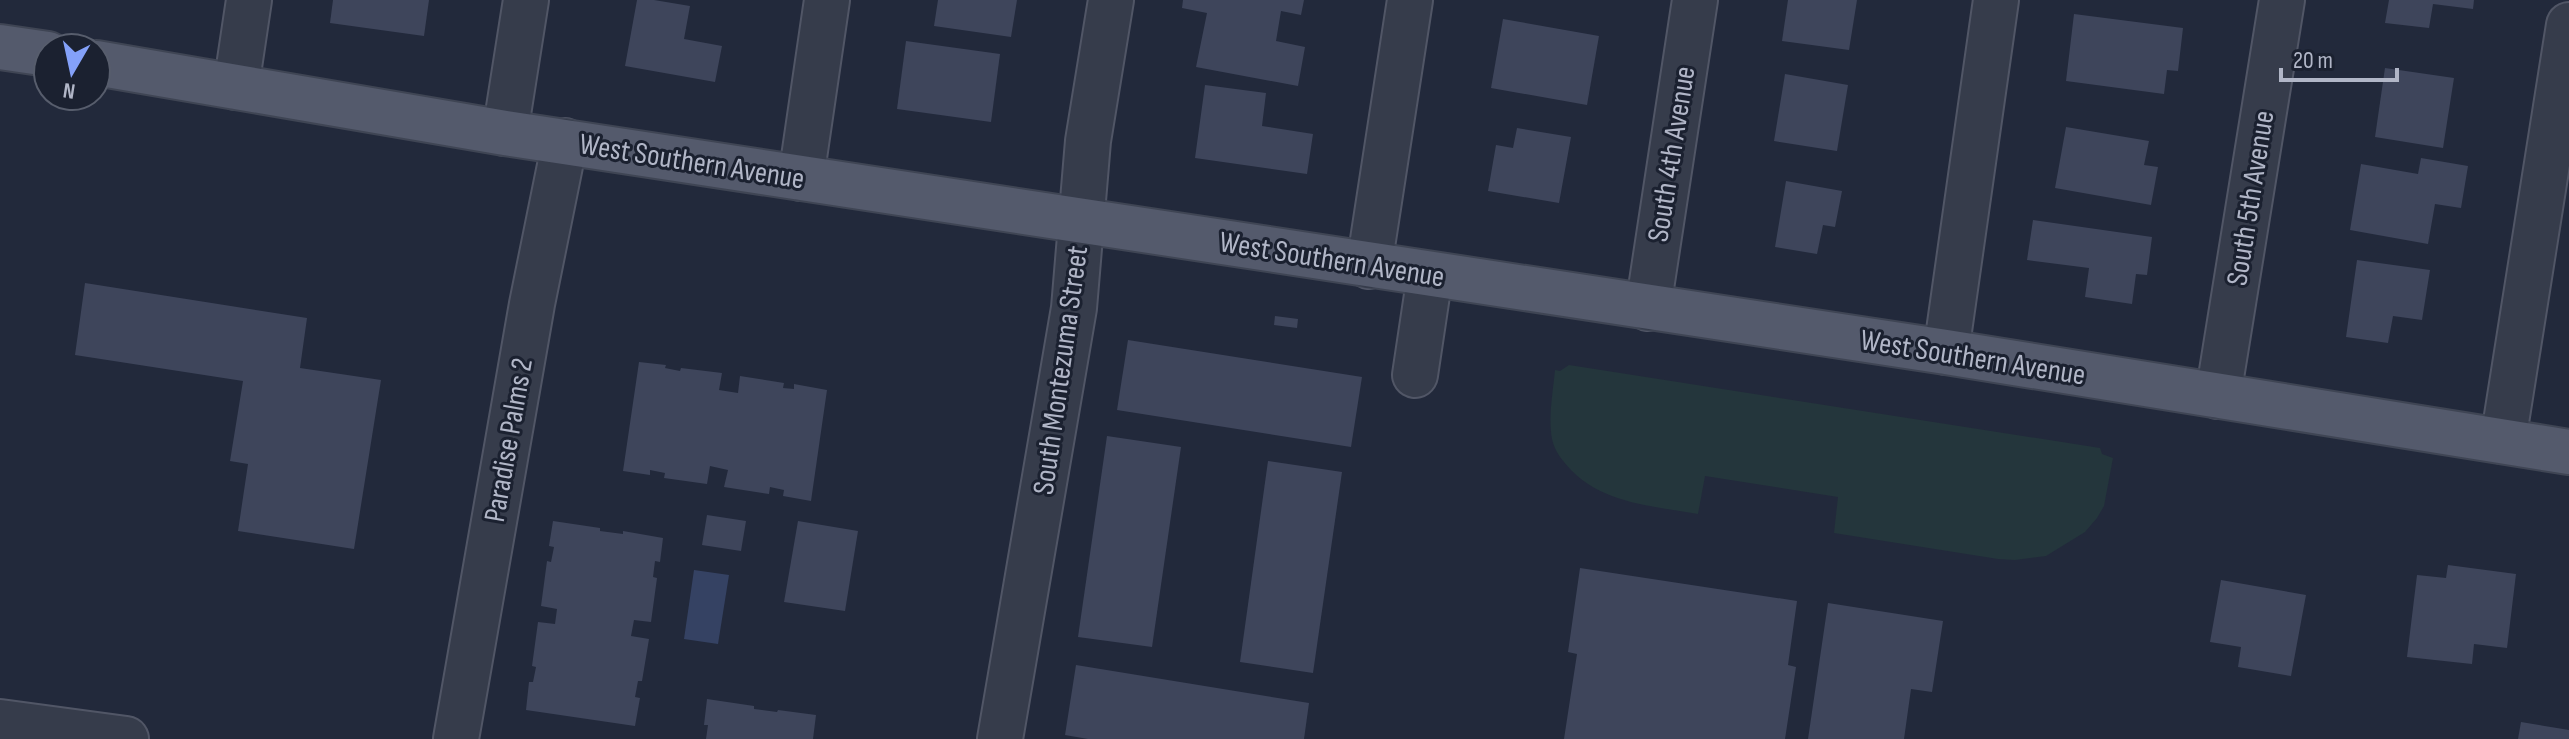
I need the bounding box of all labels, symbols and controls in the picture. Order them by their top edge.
north arrow [32,32,112,112]
scale bar [2281,32,2397,82]
text: 20 m [2293,46,2333,75]
street label: South 4th Avenue [1640,64,1704,245]
text: N [61,76,77,105]
street label: South 5th Avenue [2219,108,2283,288]
street label: West Southern Avenue [577,126,807,198]
street label: West Southern Avenue [1217,224,1447,296]
street label: South Montezuma Street [1026,243,1096,497]
street label: West Southern Avenue [1858,322,2088,394]
street label: Paradise Palms 2 [477,355,541,525]

